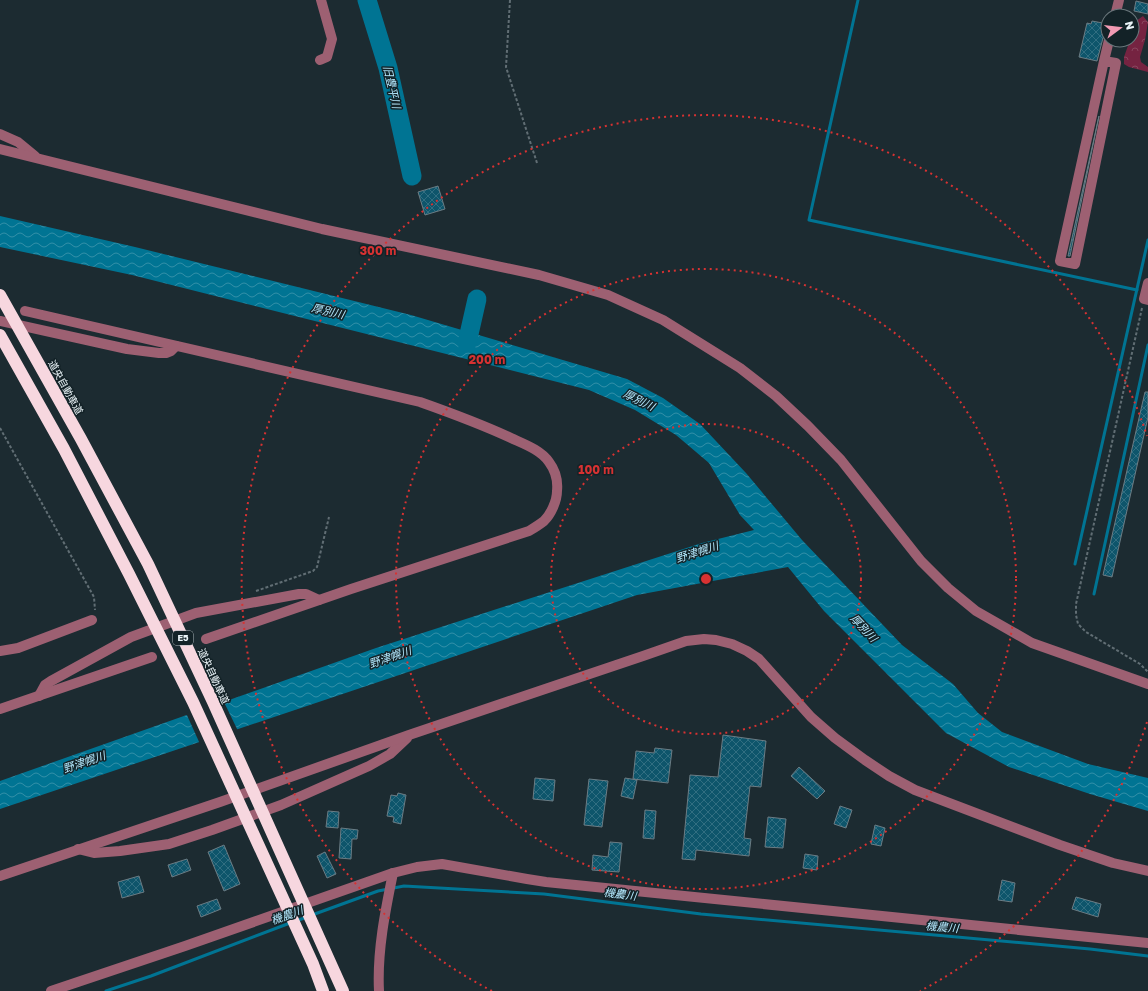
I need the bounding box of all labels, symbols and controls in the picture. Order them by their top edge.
north arrow [1100,8,1140,48]
text: N [1123,20,1138,31]
water label: 旧豊平川 [381,64,404,111]
text: 300 m [360,243,396,258]
water label: 厚別川 [311,300,347,321]
text: 200 m [469,352,505,367]
street label: 道央自動車道 [46,358,86,416]
water label: 厚別川 [622,386,658,413]
text: 100 m [578,462,614,477]
water label: 野津幌川 [674,538,721,565]
centre of rings [699,572,713,586]
water label: 厚別川 [848,611,881,645]
road number: E5 [173,631,193,645]
water label: 野津幌川 [367,643,414,670]
street label: 道央自動車道 [196,646,232,706]
water label: 野津幌川 [61,748,108,775]
water label: 機農川 [603,885,638,902]
water label: 機農川 [269,902,305,926]
water label: 機農川 [925,919,960,935]

